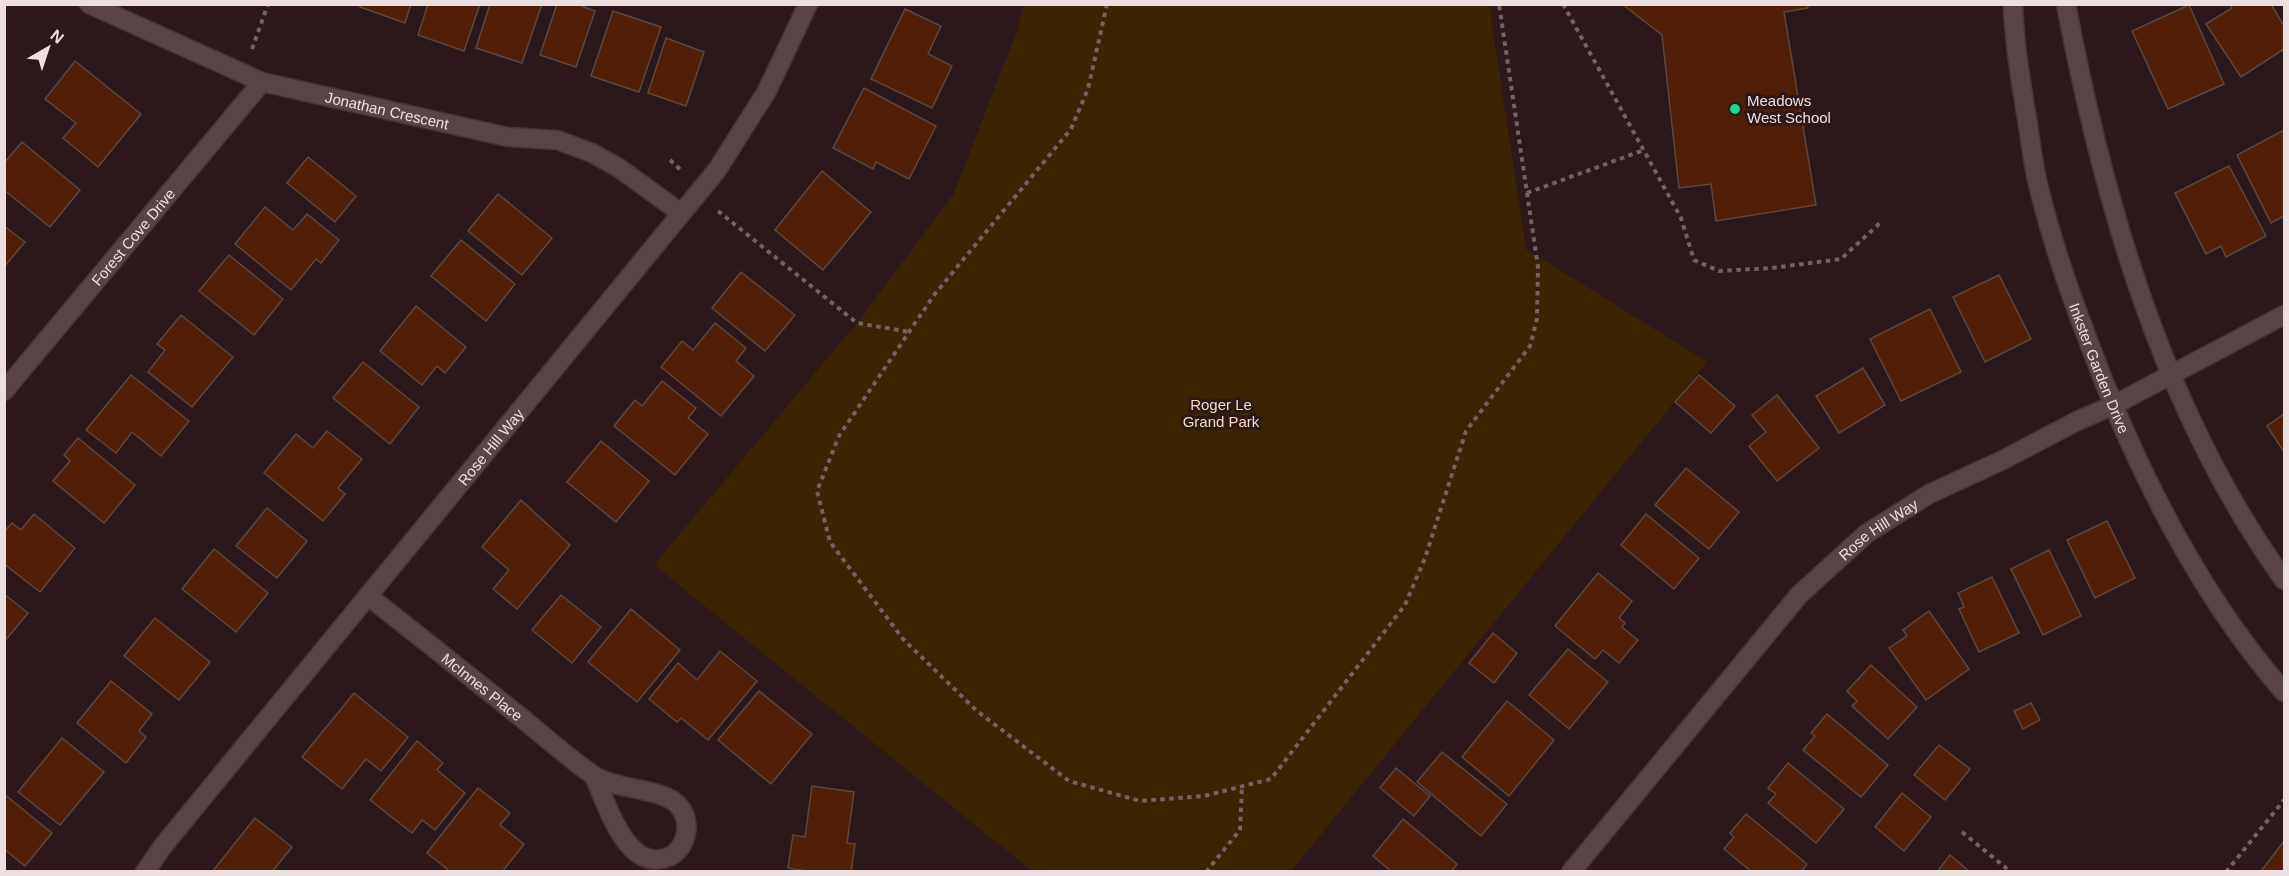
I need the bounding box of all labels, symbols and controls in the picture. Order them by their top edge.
north arrow [18,18,78,78]
text: N [47,26,67,47]
street label: Jonathan Crescent [324,88,451,132]
place label: Meadows West School [1747,92,1831,126]
marker: Meadows West School [1728,102,1742,116]
street label: Forest Cove Drive [88,185,178,289]
street label: Inkster Garden Drive [2066,301,2133,436]
park label: Roger Le Grand Park [1183,396,1260,430]
street label: Rose Hill Way [454,405,527,488]
street label: Rose Hill Way [1835,495,1921,563]
street label: McInnes Place [439,649,526,724]

